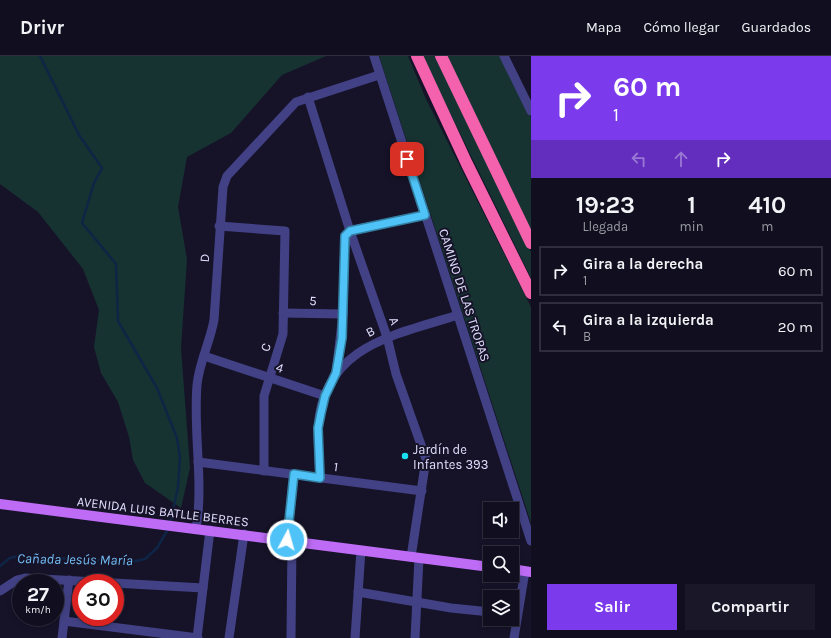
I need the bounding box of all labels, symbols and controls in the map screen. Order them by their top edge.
text: Drivr [20,17,64,39]
text: Mapa [586,19,621,36]
text: Cómo llegar [643,19,719,36]
text: Guardados [741,19,811,36]
text: 60 m [613,70,681,103]
icon: right [547,72,599,124]
text: 1 [613,104,619,126]
pin [390,142,424,176]
icon: arrive [396,148,418,170]
icon: left [628,148,650,170]
icon: ahead [670,148,692,170]
icon: right [712,148,734,170]
text: 19:23 [576,191,635,219]
text: 1 [687,191,696,219]
text: 410 [748,191,786,219]
text: Llegada [582,219,628,234]
text: min [680,219,703,234]
text: m [761,219,773,234]
street label: CAMINO DE LAS TROPAS [436,227,493,363]
street label: D [197,253,212,263]
text: Gira a la derecha [583,255,703,273]
icon: right [549,260,571,282]
text: 60 m [778,262,813,280]
text: 1 [583,273,587,288]
street label: 5 [309,293,317,308]
text: Gira a la izquierda [583,311,714,329]
street label: A [386,315,403,328]
icon: left [549,316,571,338]
text: 20 m [778,318,813,336]
street label: B [363,323,377,340]
text: B [583,329,591,344]
street label: C [257,341,274,353]
street label: 4 [274,359,286,376]
place label: Jardín de Infantes 393 [413,442,488,472]
marker: Jardín de Infantes 393 [400,451,410,461]
street label: 1 [333,459,339,474]
street label: AVENIDA LUIS BATLLE BERRES [76,494,250,529]
map controls [483,502,519,626]
button: sound [483,502,519,538]
position arrow [266,519,308,561]
button: search [483,546,519,582]
water label: Cañada Jesús María [17,550,133,569]
speed limit sign: 30 [72,574,124,626]
text: 27 [27,583,49,606]
button: Salir [547,584,677,630]
button: Compartir [685,584,815,630]
button: layers [483,590,519,626]
text: km/h [25,604,51,616]

